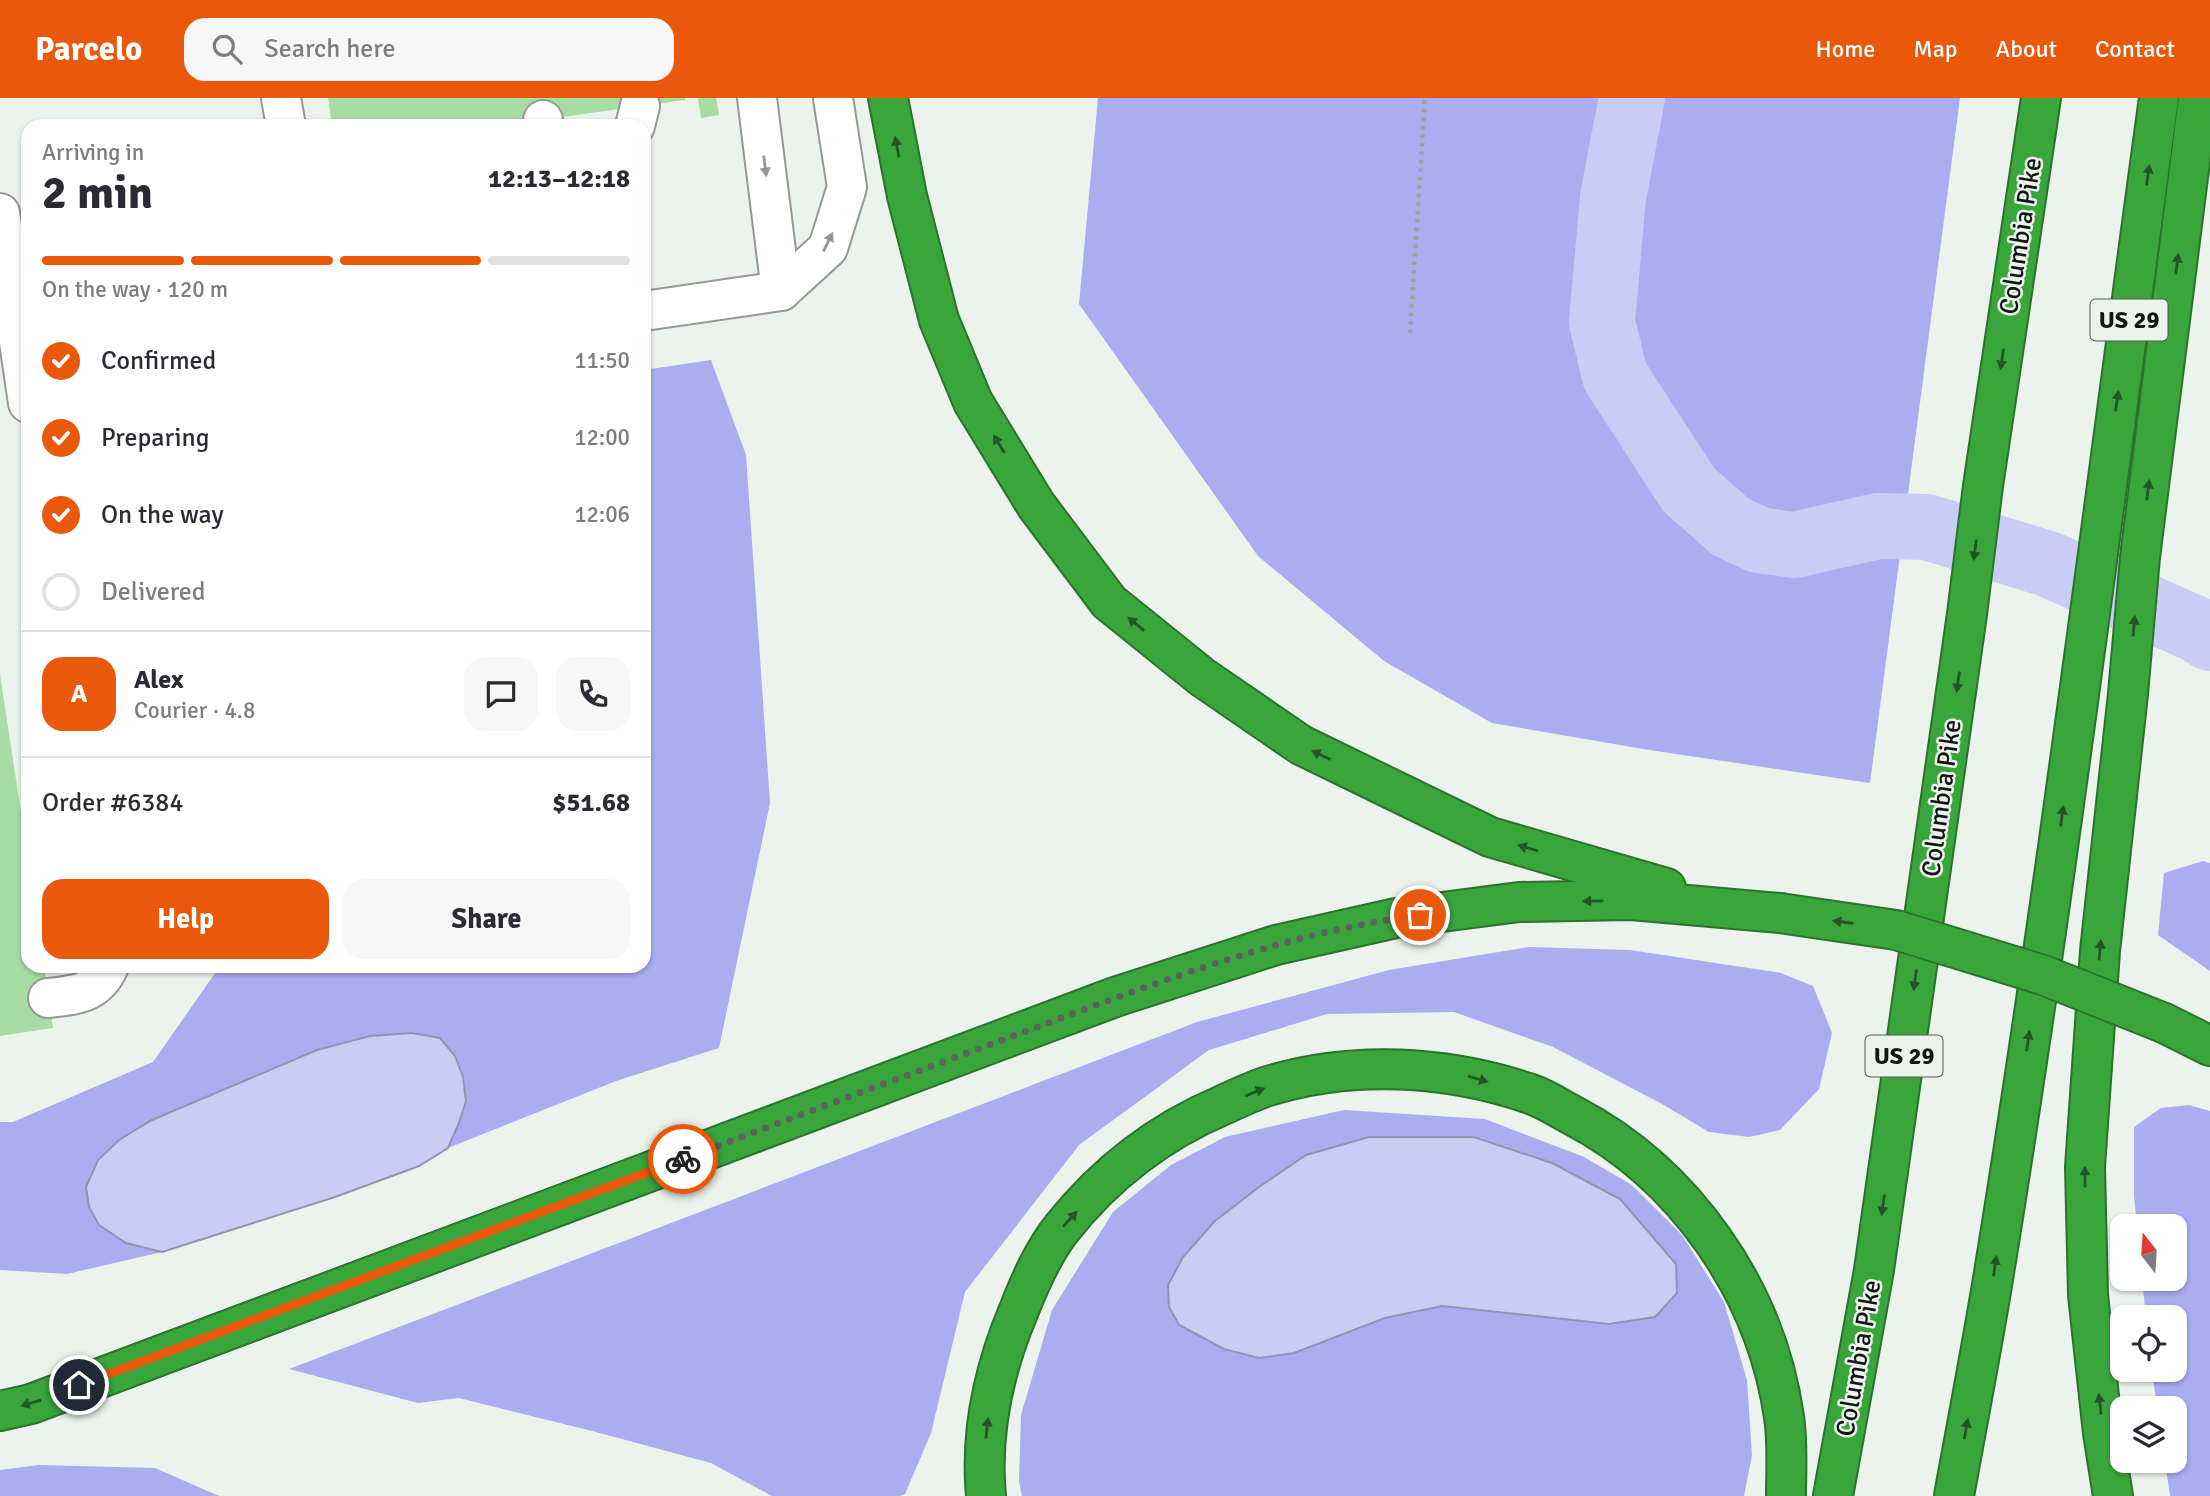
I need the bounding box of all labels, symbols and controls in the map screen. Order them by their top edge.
search box [184,18,674,81]
text: Parcelo [35,29,142,70]
icon: search [208,30,246,68]
text: Search here [264,33,395,65]
text: Home [1815,34,1875,64]
text: Map [1913,34,1958,64]
text: About [1996,34,2057,64]
text: Contact [2095,34,2175,64]
one-way arrow [892,136,903,158]
text: Arriving in [42,138,144,167]
one-way arrow [760,155,771,177]
street label: Columbia Pike [1993,155,2049,317]
text: 12:13–12:18 [488,163,630,195]
one-way arrow [2143,164,2154,186]
text: 2 min [42,165,153,221]
one-way arrow [821,232,833,252]
one-way arrow [2171,253,2182,275]
text: On the way · 120 m [42,275,228,304]
road number: US 29 [2090,300,2168,341]
icon: check [42,342,80,380]
text: Confirmed [101,345,216,377]
text: 11:50 [574,346,630,375]
one-way arrow [1996,348,2007,370]
one-way arrow [2112,390,2123,412]
icon: check [42,419,80,457]
text: Preparing [101,422,209,454]
text: 12:00 [574,423,630,452]
one-way arrow [992,434,1005,453]
one-way arrow [2143,478,2154,500]
icon: check [42,496,80,534]
text: On the way [101,499,224,531]
text: 12:06 [574,500,630,529]
one-way arrow [1970,539,1981,561]
text: Delivered [101,576,206,608]
one-way arrow [2129,615,2140,637]
one-way arrow [1127,616,1145,631]
button: chat [464,657,538,731]
button: phone [556,657,630,731]
text: Alex [134,664,184,696]
one-way arrow [1952,671,1963,693]
text: A [71,678,87,710]
text: Courier · 4.8 [134,696,255,725]
street label: Columbia Pike [1915,718,1969,879]
one-way arrow [1311,749,1331,760]
text: Order #6384 [42,787,183,819]
text: $51.68 [552,787,630,819]
one-way arrow [2056,805,2067,827]
one-way arrow [1517,843,1538,853]
button: Help [42,879,329,959]
button: Share [343,879,630,959]
pin [1390,885,1450,945]
one-way arrow [1582,895,1604,907]
icon: bag [1401,896,1439,934]
one-way arrow [1832,917,1854,928]
one-way arrow [2095,939,2106,961]
one-way arrow [1909,969,1920,991]
one-way arrow [2023,1030,2034,1052]
road number: US 29 [1866,1036,1942,1076]
one-way arrow [1468,1074,1490,1085]
one-way arrow [1244,1086,1265,1097]
courier [648,1124,718,1194]
icon: bike [664,1140,702,1178]
one-way arrow [2080,1166,2091,1188]
one-way arrow [1877,1194,1888,1216]
one-way arrow [1061,1211,1077,1228]
north arrow [2110,1214,2188,1292]
map controls [2110,1214,2187,1473]
one-way arrow [1990,1255,2001,1277]
street label: Columbia Pike [1829,1277,1888,1439]
button: locate [2110,1305,2187,1382]
pin [49,1355,109,1415]
icon: home [60,1366,98,1404]
one-way arrow [2094,1393,2105,1415]
button: layers [2110,1396,2187,1473]
one-way arrow [20,1399,41,1409]
one-way arrow [982,1417,993,1439]
one-way arrow [1961,1418,1972,1440]

